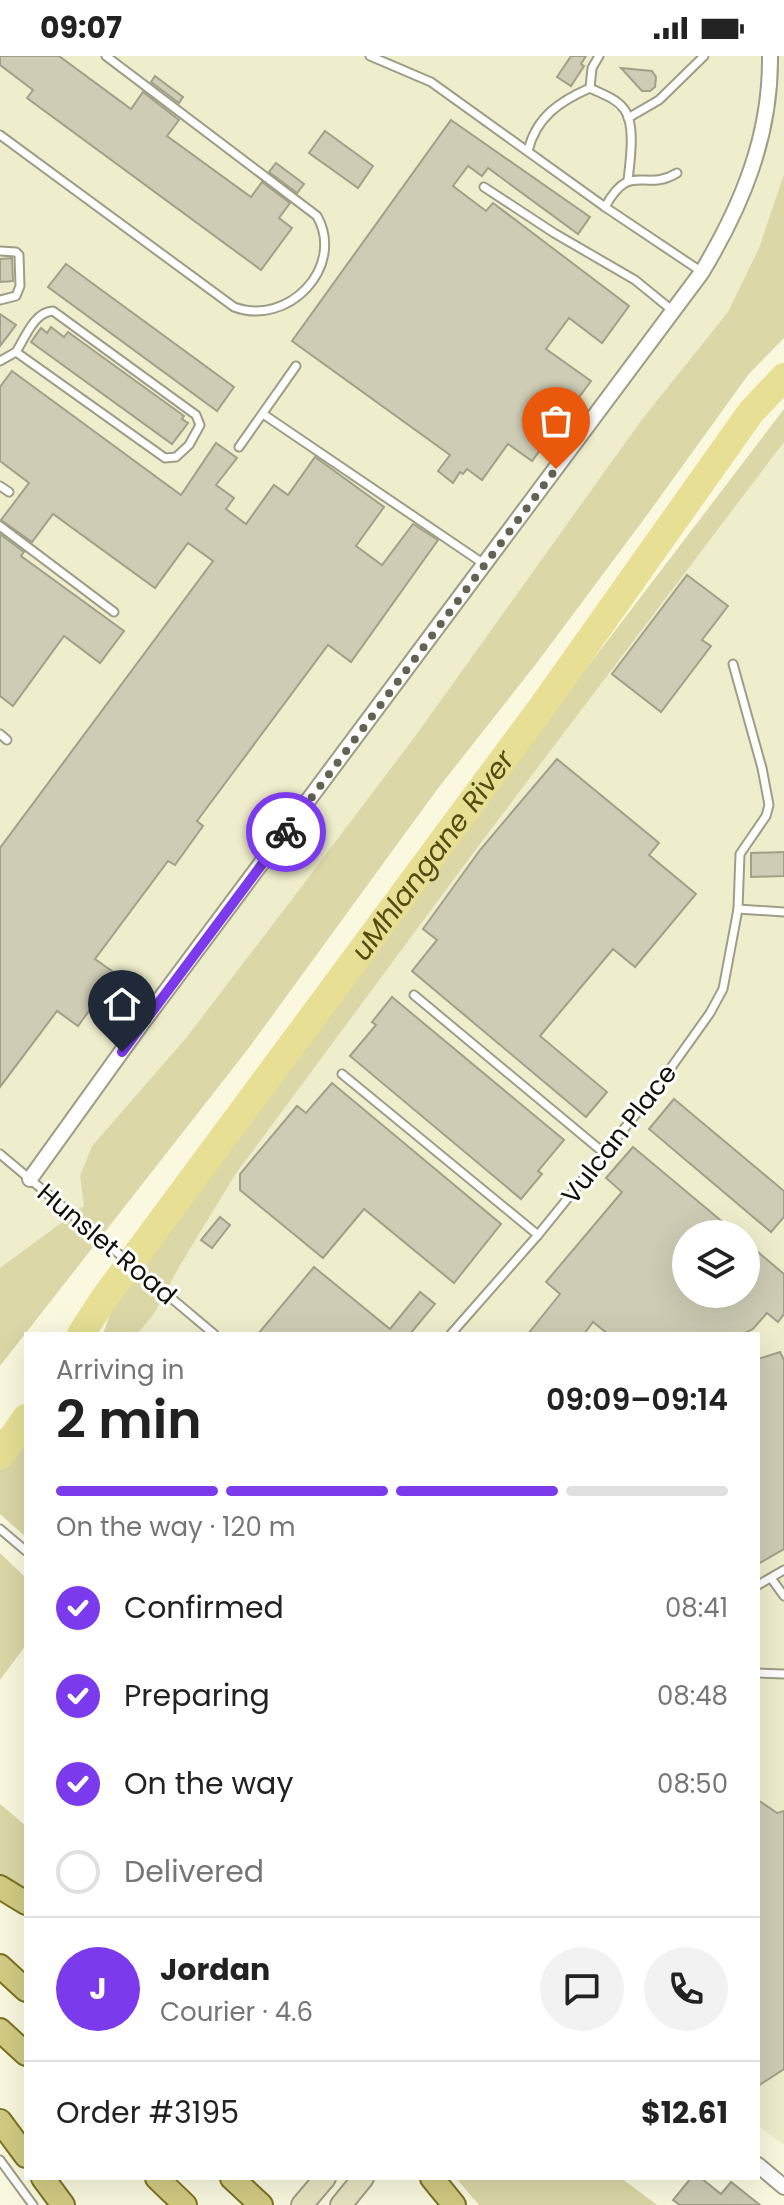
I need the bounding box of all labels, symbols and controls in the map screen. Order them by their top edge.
text: 09:07 [40,6,122,49]
pin [522,387,590,469]
icon: bag [534,399,578,443]
water label: uMhlangane River [341,742,524,968]
courier [246,792,326,872]
icon: bike [264,810,308,854]
pin [88,970,156,1052]
icon: home [100,982,144,1026]
street label: Vulcan Place [553,1057,685,1211]
street label: Hunslet Road [30,1175,184,1313]
map controls [672,1220,760,1308]
button: layers [672,1220,760,1308]
text: Arriving in [56,1352,185,1388]
text: 09:09–09:14 [546,1378,728,1421]
text: 2 min [56,1383,202,1456]
text: On the way · 120 m [56,1509,295,1545]
icon: check [56,1586,100,1630]
text: Confirmed [124,1586,284,1629]
text: 08:41 [665,1590,728,1626]
icon: check [56,1674,100,1718]
text: Preparing [124,1674,270,1717]
text: 08:48 [657,1678,728,1714]
icon: check [56,1762,100,1806]
text: On the way [124,1762,293,1805]
text: 08:50 [657,1766,728,1802]
text: Delivered [124,1850,264,1893]
button: chat [540,1947,624,2031]
button: phone [644,1947,728,2031]
text: Jordan [160,1948,270,1991]
text: J [89,1967,107,2010]
text: Courier · 4.6 [160,1994,313,2030]
text: Order #3195 [56,2091,239,2134]
text: $12.61 [641,2091,728,2134]

